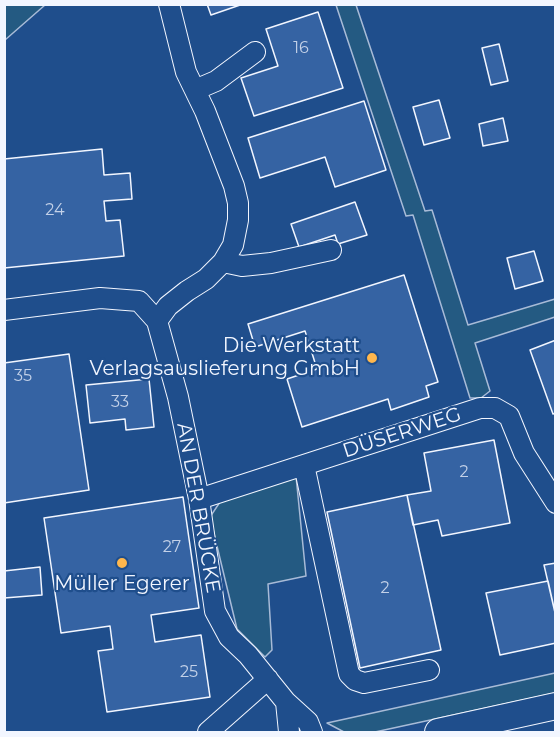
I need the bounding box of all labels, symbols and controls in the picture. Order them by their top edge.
house number: 16 [293,38,309,58]
house number: 24 [45,200,65,220]
place label: Die Werkstatt Verlagsauslieferung GmbH [90,334,360,381]
marker: Die Werkstatt Verlagsauslieferung GmbH [365,351,379,365]
house number: 35 [14,366,32,386]
house number: 33 [111,392,129,412]
street label: DÜSERWEG [340,403,464,463]
street label: AN DER BRÜCKE [171,421,225,595]
house number: 2 [459,462,469,482]
house number: 27 [163,537,181,557]
marker: Müller Egerer [115,556,129,570]
place label: Müller Egerer [54,572,190,596]
house number: 2 [380,578,390,598]
house number: 25 [180,662,198,682]

